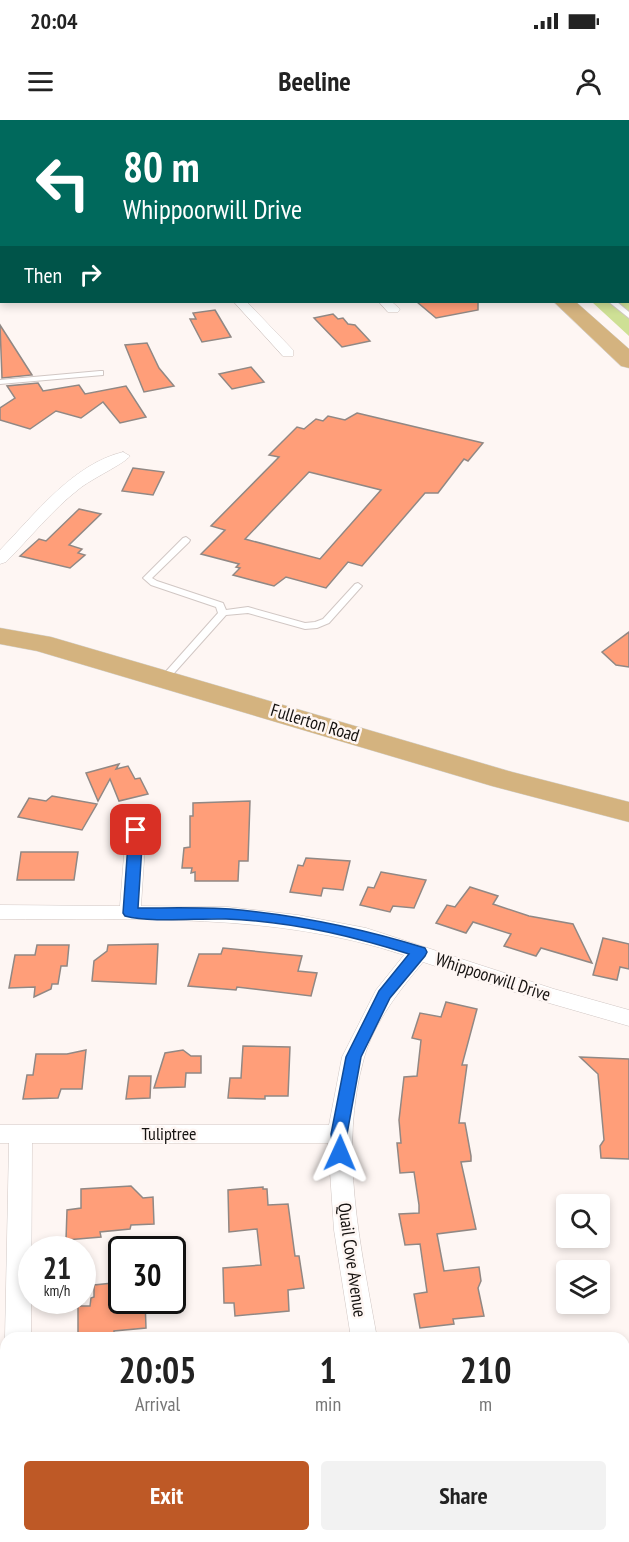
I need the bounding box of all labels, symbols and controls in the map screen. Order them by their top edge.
text: 20:04 [30,7,78,35]
text: Beeline [278,64,351,98]
icon: menu [24,65,57,98]
icon: person [572,65,605,98]
text: 80 m [123,139,200,194]
icon: left [24,144,102,222]
text: Whippoorwill Drive [123,192,302,226]
icon: right [74,258,107,291]
text: Then [24,261,62,289]
street label: Fullerton Road [268,698,362,747]
pin [110,804,161,855]
icon: arrive [119,813,152,846]
street label: Whippoorwill Drive [433,947,554,1006]
position arrow [308,1121,372,1185]
street label: Tuliptree [142,1122,196,1145]
map controls [556,1194,610,1314]
button: search [556,1194,610,1248]
street label: Quail Cove Avenue [333,1201,372,1319]
speed limit sign: 30 [108,1236,186,1314]
text: 21 [43,1248,71,1287]
button: layers [556,1260,610,1314]
text: km/h [44,1281,70,1300]
text: 20:05 [119,1346,196,1393]
text: 1 [319,1346,337,1393]
text: 210 [460,1346,511,1393]
text: Arrival [135,1391,180,1417]
text: min [315,1391,341,1417]
text: m [479,1391,492,1417]
button: Exit [24,1461,309,1530]
button: Share [321,1461,606,1530]

